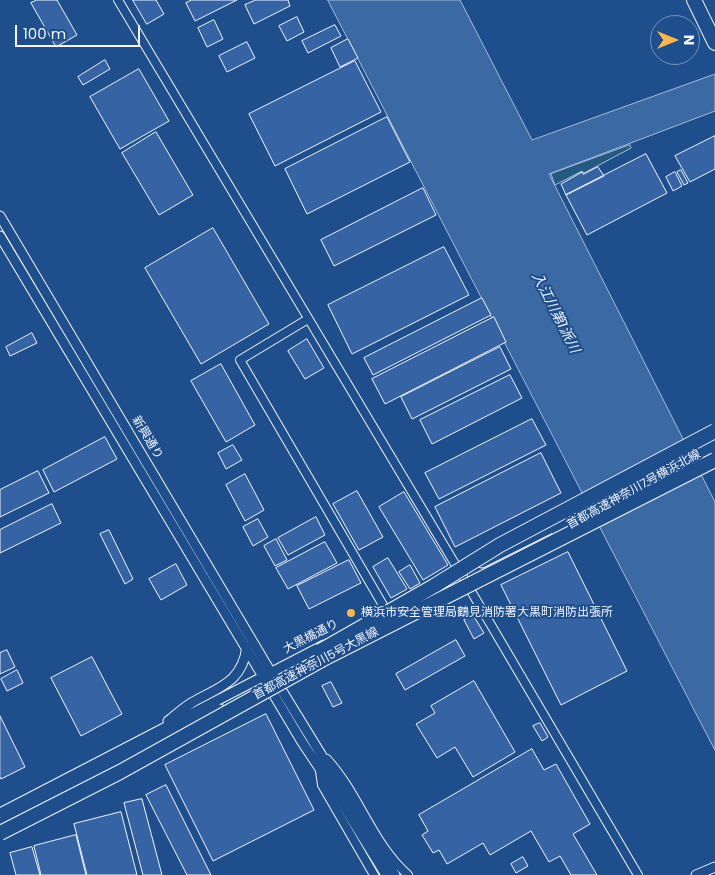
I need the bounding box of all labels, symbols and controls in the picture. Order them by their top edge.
scale bar [18,15,142,47]
north arrow [650,15,700,65]
text: 100 m [23,23,66,44]
text: N [679,35,699,45]
water label: 入江川第1派川 [527,270,583,356]
street label: 新興通り [128,414,166,462]
street label: 首都高速神奈川7号横浜北線 [565,447,703,533]
place label: 横浜市安全管理局鶴見消防署大黒町消防出張所 [361,606,613,620]
marker: 横浜市安全管理局鶴見消防署大黒町消防出張所 [345,607,357,619]
street label: 大黒橋通り [281,617,341,657]
street label: 首都高速神奈川5号大黒線 [251,625,381,703]

